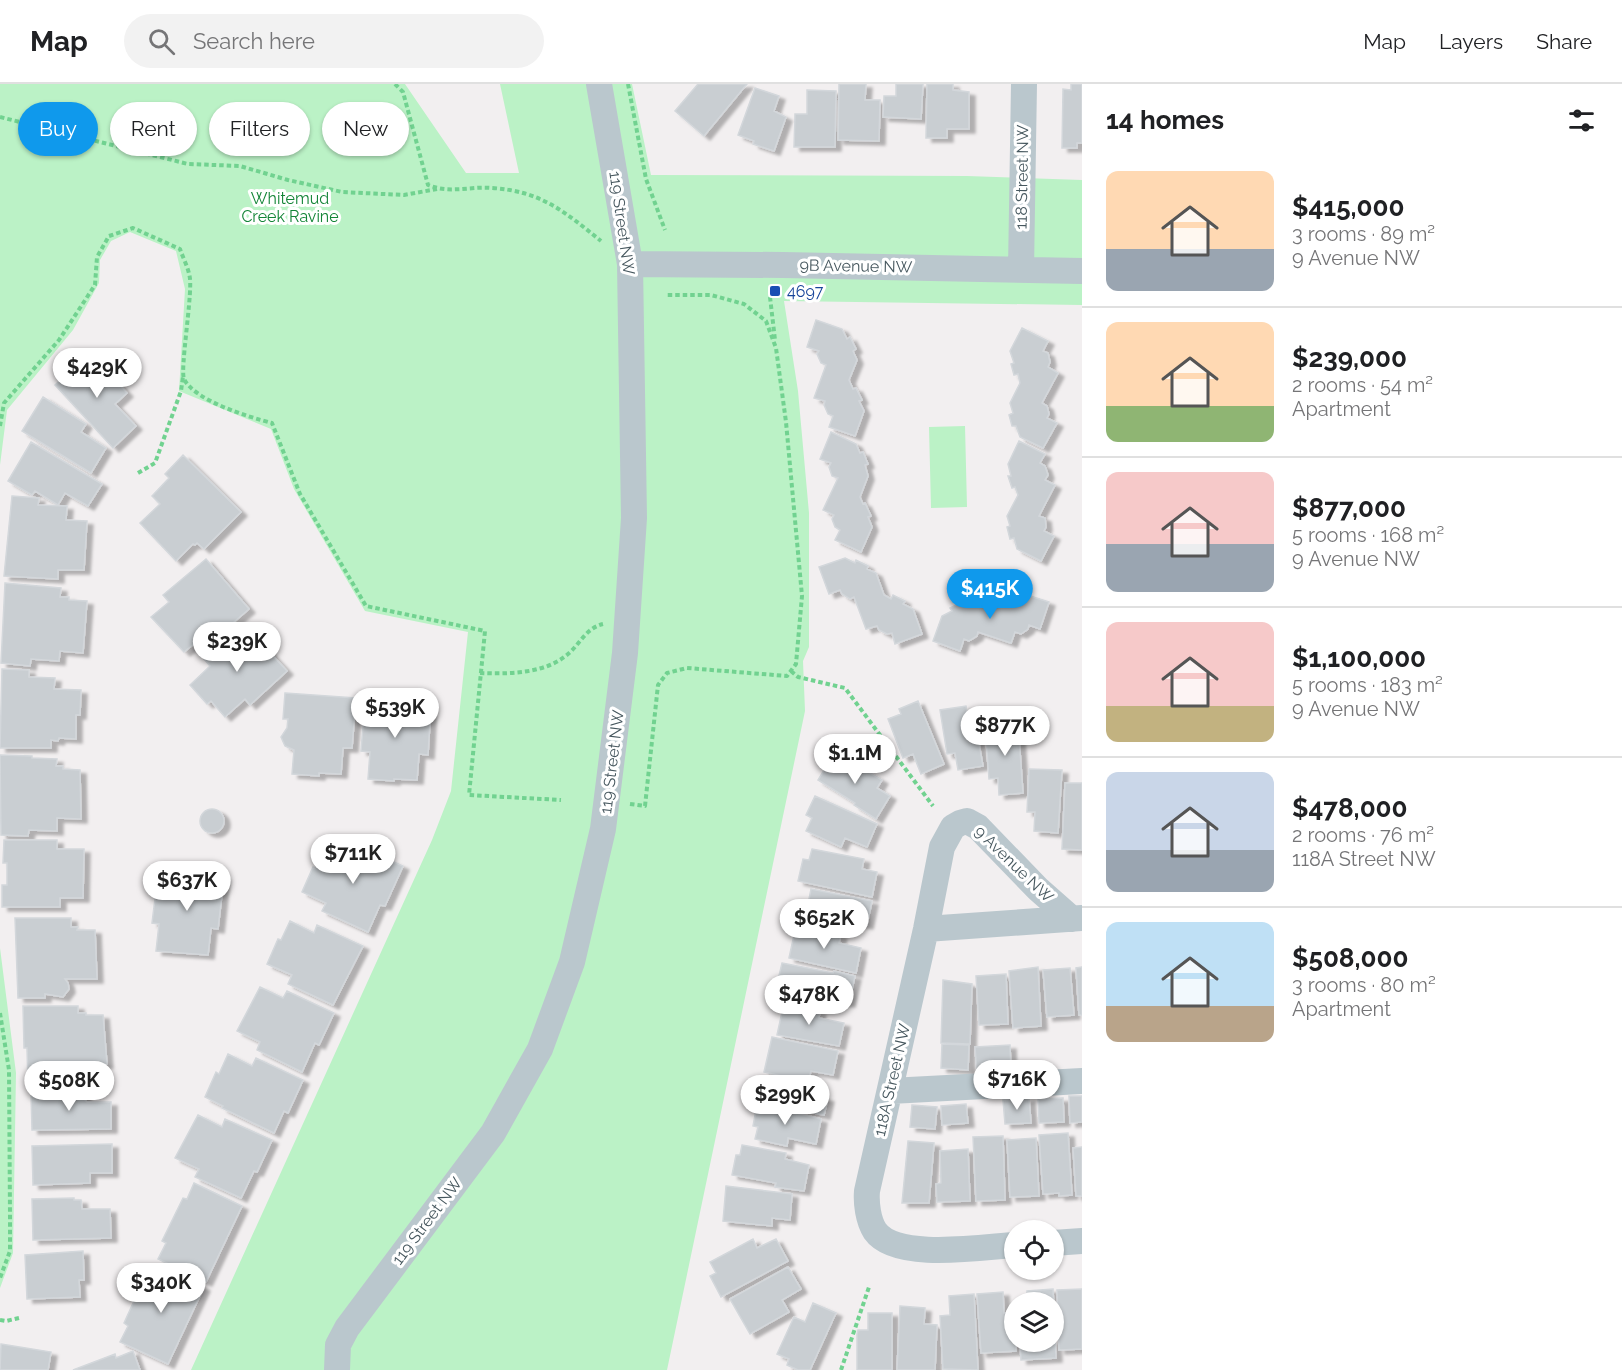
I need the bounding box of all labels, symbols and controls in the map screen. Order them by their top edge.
search box [124,14,544,68]
text: Map [30,25,88,58]
icon: search [145,25,178,58]
text: Search here [193,28,315,54]
text: Map [1363,29,1406,54]
text: Layers [1439,29,1503,54]
text: Share [1536,29,1592,54]
chip: Buy [18,102,98,156]
chip: Rent [110,102,197,156]
chip: Filters [209,102,310,156]
chip: New [322,102,409,156]
icon: filters [1565,104,1598,137]
text: 14 homes [1106,105,1224,135]
street label: 118 Street NW [1012,124,1032,230]
street label: 119 Street NW [605,170,639,276]
park label: Whitemud Creek Ravine [241,189,339,226]
text: $415,000 [1292,192,1405,222]
icon: home [1154,195,1226,267]
text: 3 rooms · 89 m² [1292,222,1435,246]
text: 9 Avenue NW [1292,246,1420,270]
street label: 9B Avenue NW [799,256,913,276]
place label: 4697 [787,282,824,301]
marker: 4697 [768,284,782,298]
text: $239,000 [1292,343,1407,373]
icon: home [1154,346,1226,418]
pin: $429K [55,348,139,399]
text: $429K [67,355,127,379]
text: 2 rooms · 54 m² [1292,373,1433,397]
text: Apartment [1292,397,1391,421]
text: $877,000 [1292,493,1406,523]
icon: home [1154,496,1226,568]
text: 5 rooms · 168 m² [1292,523,1444,547]
text: 9 Avenue NW [1292,547,1420,571]
pin: $415K [948,569,1032,620]
text: $415K [961,576,1019,600]
pin: $239K [195,622,279,673]
text: $239K [207,629,267,653]
text: $1,100,000 [1292,643,1426,673]
icon: home [1154,646,1226,718]
text: 5 rooms · 183 m² [1292,673,1443,697]
pin: $539K [353,688,437,739]
text: $539K [365,695,425,719]
text: 9 Avenue NW [1292,697,1420,721]
pin: $877K [963,706,1047,757]
street label: 119 Street NW [596,709,628,815]
text: $877K [975,713,1035,737]
pin: $1.1M [813,734,897,785]
text: $1.1M [828,741,882,765]
text: $478,000 [1292,793,1408,823]
icon: home [1154,796,1226,868]
street label: 9 Avenue NW [971,822,1058,907]
text: 2 rooms · 76 m² [1292,823,1434,847]
pin: $711K [311,834,395,885]
text: $711K [324,841,382,865]
text: 118A Street NW [1292,847,1436,871]
pin: $637K [145,861,229,912]
text: $637K [157,868,217,892]
pin: $652K [782,899,866,950]
text: $652K [794,906,854,930]
text: $508,000 [1292,943,1408,973]
icon: home [1154,946,1226,1018]
text: 3 rooms · 80 m² [1292,973,1436,997]
pin: $478K [767,975,851,1026]
text: $478K [779,982,839,1006]
text: Apartment [1292,997,1391,1021]
street label: 118A Street NW [870,1022,914,1138]
pin: $716K [975,1060,1059,1111]
pin: $508K [27,1061,111,1112]
text: $716K [987,1067,1047,1091]
text: $508K [38,1068,100,1092]
pin: $299K [743,1075,827,1126]
text: $299K [755,1082,815,1106]
street label: 119 Street NW [388,1173,466,1269]
map controls [1004,1220,1064,1352]
button: locate [1004,1220,1064,1280]
pin: $340K [119,1263,203,1314]
text: $340K [131,1270,191,1294]
button: layers [1004,1292,1064,1352]

